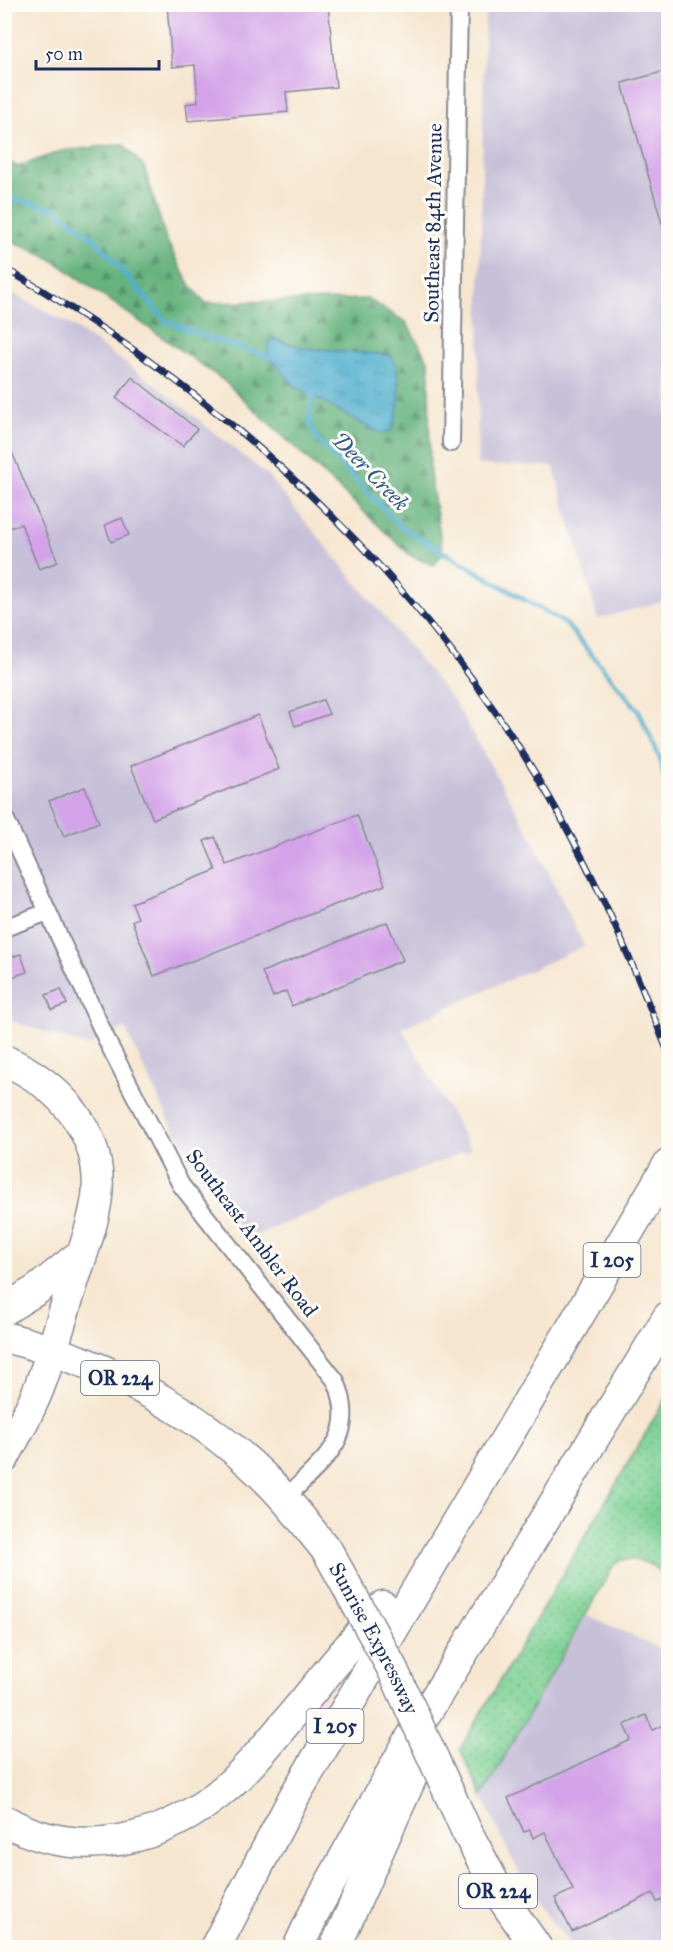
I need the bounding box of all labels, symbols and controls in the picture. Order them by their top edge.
scale bar [36,33,159,71]
text: 50 m [45,43,83,65]
street label: Southeast 84th Avenue [418,123,448,323]
water label: Deer Creek [327,426,415,516]
street label: Southeast Ambler Road [180,1144,324,1322]
road number: I 205 [584,1243,640,1277]
road number: OR 224 [81,1361,159,1395]
street label: Sunrise Expressway [323,1558,425,1720]
road number: I 205 [306,1709,364,1743]
road number: OR 224 [459,1874,537,1908]

